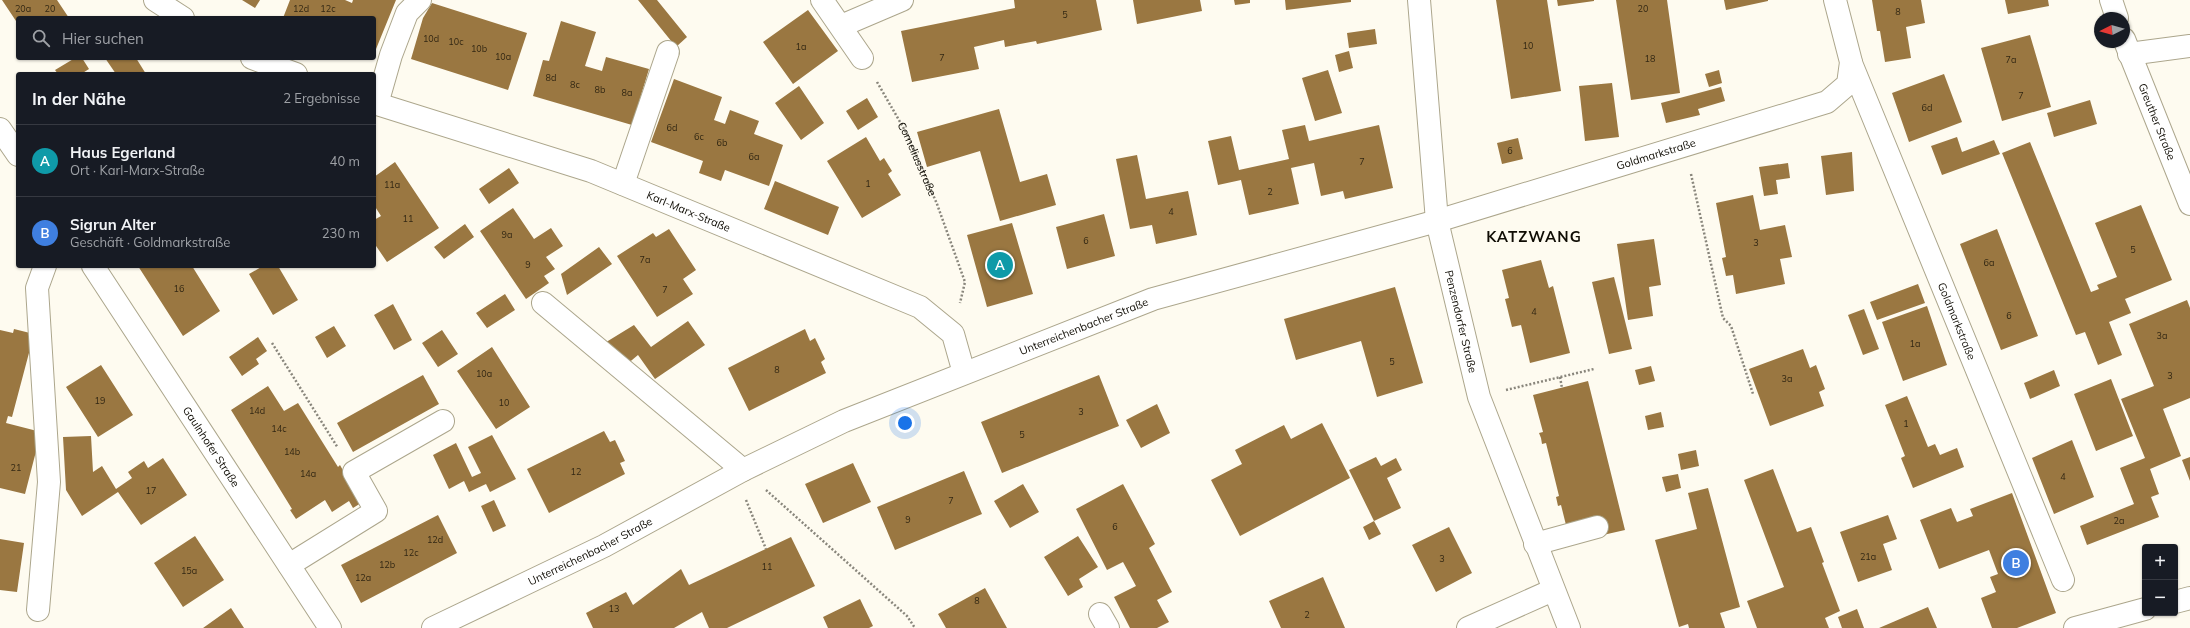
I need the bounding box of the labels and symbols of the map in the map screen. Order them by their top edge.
house number: 20a [15,3,31,14]
house number: 20 [45,3,55,14]
house number: 12d [293,3,309,14]
house number: 12c [320,3,336,14]
house number: 20 [1638,3,1648,14]
house number: 8 [1895,6,1901,17]
house number: 5 [1062,9,1068,20]
north arrow [2094,12,2130,48]
house number: 10d [423,33,439,44]
house number: 10c [448,36,464,47]
house number: 10 [1523,40,1533,51]
house number: 1a [796,41,806,52]
house number: 10b [471,43,487,54]
house number: 10a [495,51,511,62]
house number: 7 [939,52,945,63]
house number: 18 [1645,53,1655,64]
house number: 7a [2006,54,2016,65]
house number: 8d [546,72,556,83]
house number: 8c [570,79,580,90]
street label: Greuther Straße [2135,81,2179,162]
house number: 8b [595,84,605,95]
house number: 8a [622,87,632,98]
house number: 7 [2018,90,2024,101]
house number: 6d [1922,102,1932,113]
street label: Corneliusstraße [894,119,940,198]
house number: 6d [667,122,677,133]
house number: 6c [694,131,704,142]
street label: Goldmarkstraße [1615,135,1697,173]
house number: 6b [717,137,727,148]
house number: 6 [1507,145,1513,156]
house number: 6a [749,151,759,162]
house number: 7 [1359,156,1365,167]
house number: 1 [865,178,871,189]
house number: 11a [384,179,400,190]
house number: 2 [1267,186,1273,197]
street label: Karl-Marx-Straße [645,188,733,235]
house number: 4 [1168,206,1174,217]
house number: 11 [403,213,413,224]
district label: KATZWANG [1486,227,1582,246]
house number: 9a [502,229,512,240]
house number: 6 [1083,235,1089,246]
house number: 3 [1753,237,1759,248]
house number: 5 [2130,244,2136,255]
pin: A [987,250,1013,280]
house number: 7a [640,254,650,265]
house number: 6a [1984,257,1994,268]
house number: 9 [525,259,531,270]
street label: Penzendorfer Straße [1442,269,1480,374]
street label: Goldmarkstraße [1935,280,1979,362]
house number: 16 [174,283,184,294]
house number: 7 [662,284,668,295]
street label: Unterreichenbacher Straße [1017,295,1150,358]
house number: 4 [1531,306,1537,317]
house number: 6 [2006,310,2012,321]
house number: 3a [2157,330,2167,341]
house number: 1a [1910,338,1920,349]
house number: 5 [1389,356,1395,367]
house number: 8 [774,364,780,375]
house number: 10a [476,368,492,379]
house number: 3 [2167,370,2173,381]
house number: 3a [1782,373,1792,384]
house number: 19 [95,395,105,406]
house number: 10 [499,397,509,408]
street label: Gaulnhofer Straße [180,404,243,490]
house number: 14d [249,405,265,416]
house number: 3 [1078,406,1084,417]
your location [895,413,915,433]
house number: 1 [1903,418,1909,429]
house number: 14c [271,423,287,434]
house number: 5 [1019,429,1025,440]
house number: 14b [284,446,300,457]
house number: 21 [11,462,21,473]
house number: 12 [571,466,581,477]
house number: 14a [300,468,316,479]
house number: 4 [2060,471,2066,482]
house number: 17 [146,485,156,496]
house number: 7 [948,495,954,506]
street label: Unterreichenbacher Straße [526,514,655,588]
house number: 9 [905,514,911,525]
house number: 2a [2114,515,2124,526]
house number: 6 [1112,521,1118,532]
house number: 12d [427,534,443,545]
house number: 12c [403,547,419,558]
pin: B [2003,548,2029,578]
house number: 21a [1860,551,1876,562]
house number: 3 [1439,553,1445,564]
house number: 12b [379,559,395,570]
house number: 11 [762,561,772,572]
house number: 15a [181,565,197,576]
house number: 12a [355,572,371,583]
house number: 8 [974,595,980,606]
house number: 13 [609,603,619,614]
house number: 2 [1304,609,1310,620]

